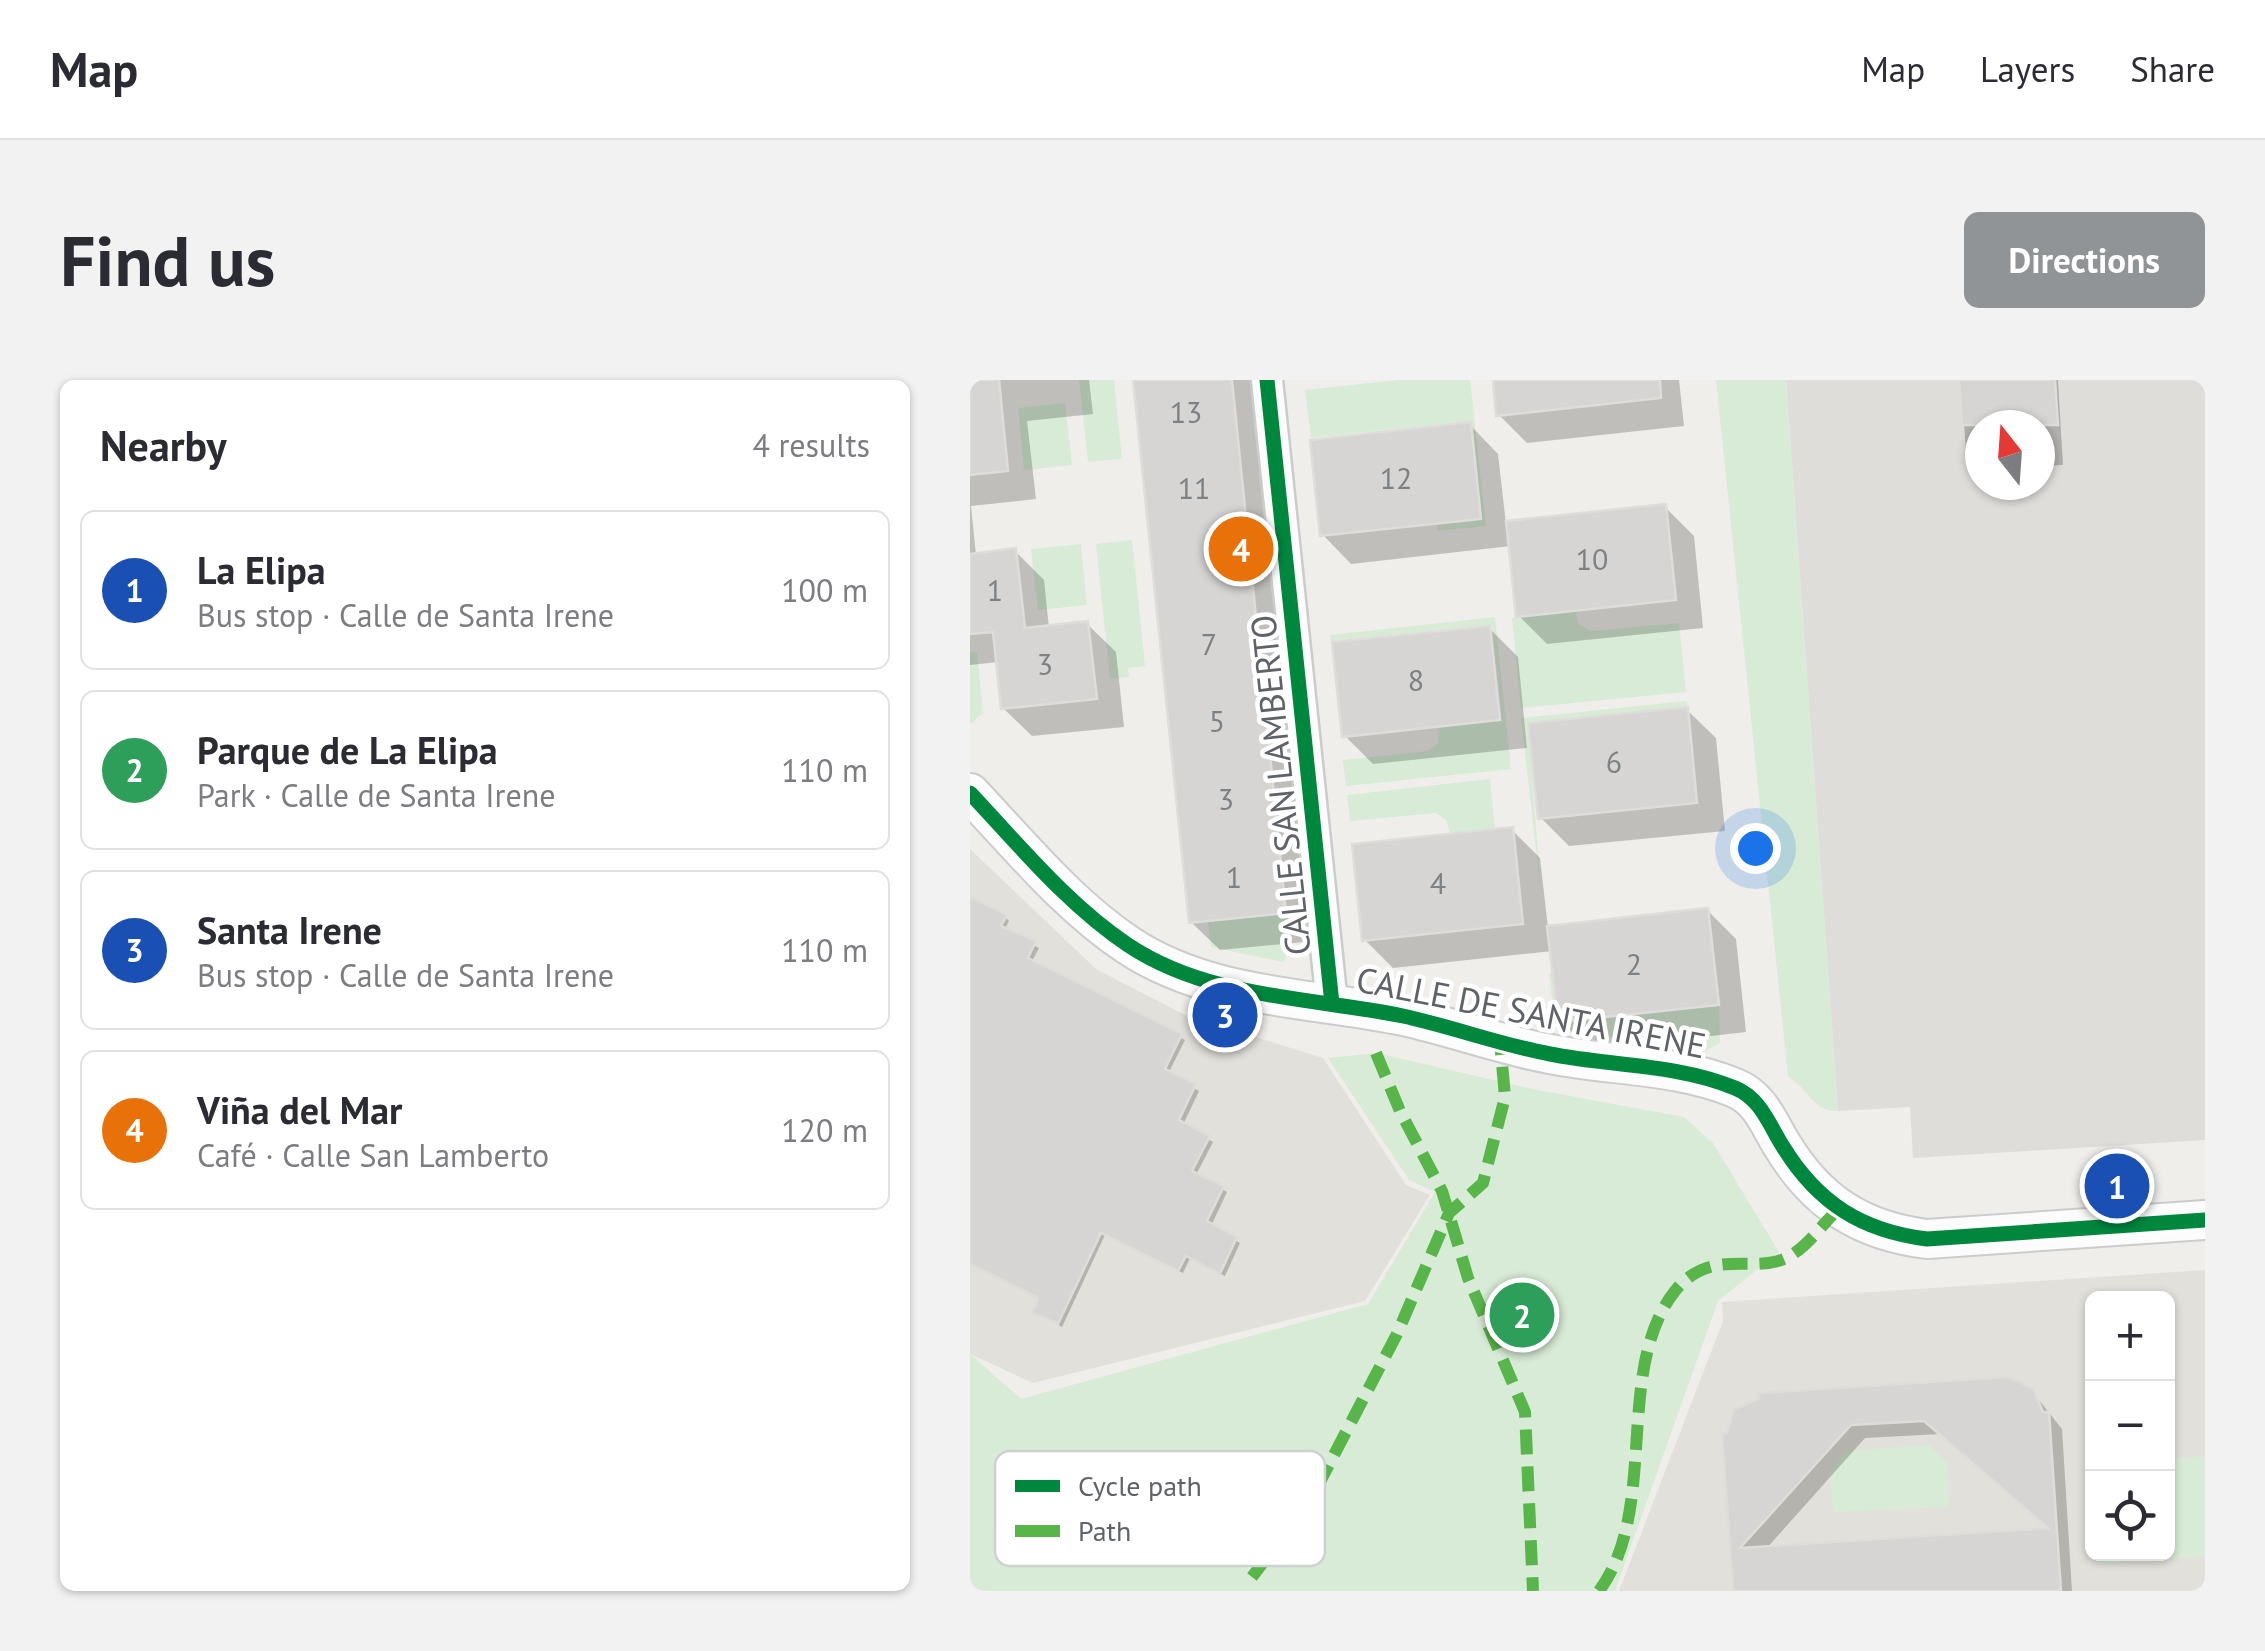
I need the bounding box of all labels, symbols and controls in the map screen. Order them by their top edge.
text: Map [50,38,138,100]
text: Map [1861,46,1925,92]
text: Layers [1980,46,2075,92]
text: Share [2130,46,2215,92]
button: Directions [1964,212,2205,308]
text: Find us [60,215,275,305]
house number: 13 [1170,392,1202,431]
north arrow [1965,410,2055,500]
text: Nearby [100,418,227,473]
text: 4 results [752,424,870,466]
house number: 12 [1380,458,1412,497]
house number: 11 [1178,468,1210,507]
pin: 4 [1208,512,1274,586]
house number: 10 [1576,539,1608,578]
text: La Elipa [197,545,326,594]
text: 1 [125,569,144,611]
text: 100 m [781,569,868,611]
house number: 1 [987,570,1003,609]
text: Bus stop · Calle de Santa Irene [197,594,614,636]
street label: CALLE SAN LAMBERTO [1239,613,1321,957]
house number: 7 [1201,624,1217,663]
house number: 3 [1037,644,1053,683]
house number: 8 [1408,660,1424,699]
house number: 5 [1209,701,1225,740]
text: Parque de La Elipa [197,725,498,774]
house number: 6 [1606,742,1622,781]
text: 2 [125,749,144,791]
text: 110 m [781,749,868,791]
text: Park · Calle de Santa Irene [197,774,555,816]
house number: 3 [1218,779,1234,818]
your location [1730,823,1781,874]
house number: 1 [1226,857,1242,896]
house number: 4 [1430,863,1446,902]
text: Santa Irene [197,905,382,954]
text: 3 [125,929,144,971]
text: 110 m [781,929,868,971]
house number: 2 [1626,944,1642,983]
text: Bus stop · Calle de Santa Irene [197,954,614,996]
street label: CALLE DE SANTA IRENE [1353,956,1710,1068]
pin: 3 [1192,978,1258,1052]
text: Viña del Mar [197,1085,402,1134]
text: 4 [125,1109,144,1151]
text: 120 m [781,1109,868,1151]
text: Café · Calle San Lamberto [197,1134,549,1176]
pin: 1 [2084,1148,2150,1224]
pin: 2 [1490,1278,1554,1352]
map controls [2085,1291,2175,1561]
button: + [2085,1291,2175,1381]
button: − [2085,1381,2175,1471]
legend [995,1451,1325,1566]
text: Cycle path [1078,1467,1202,1504]
button: locate [2085,1471,2175,1561]
text: Path [1078,1512,1131,1549]

